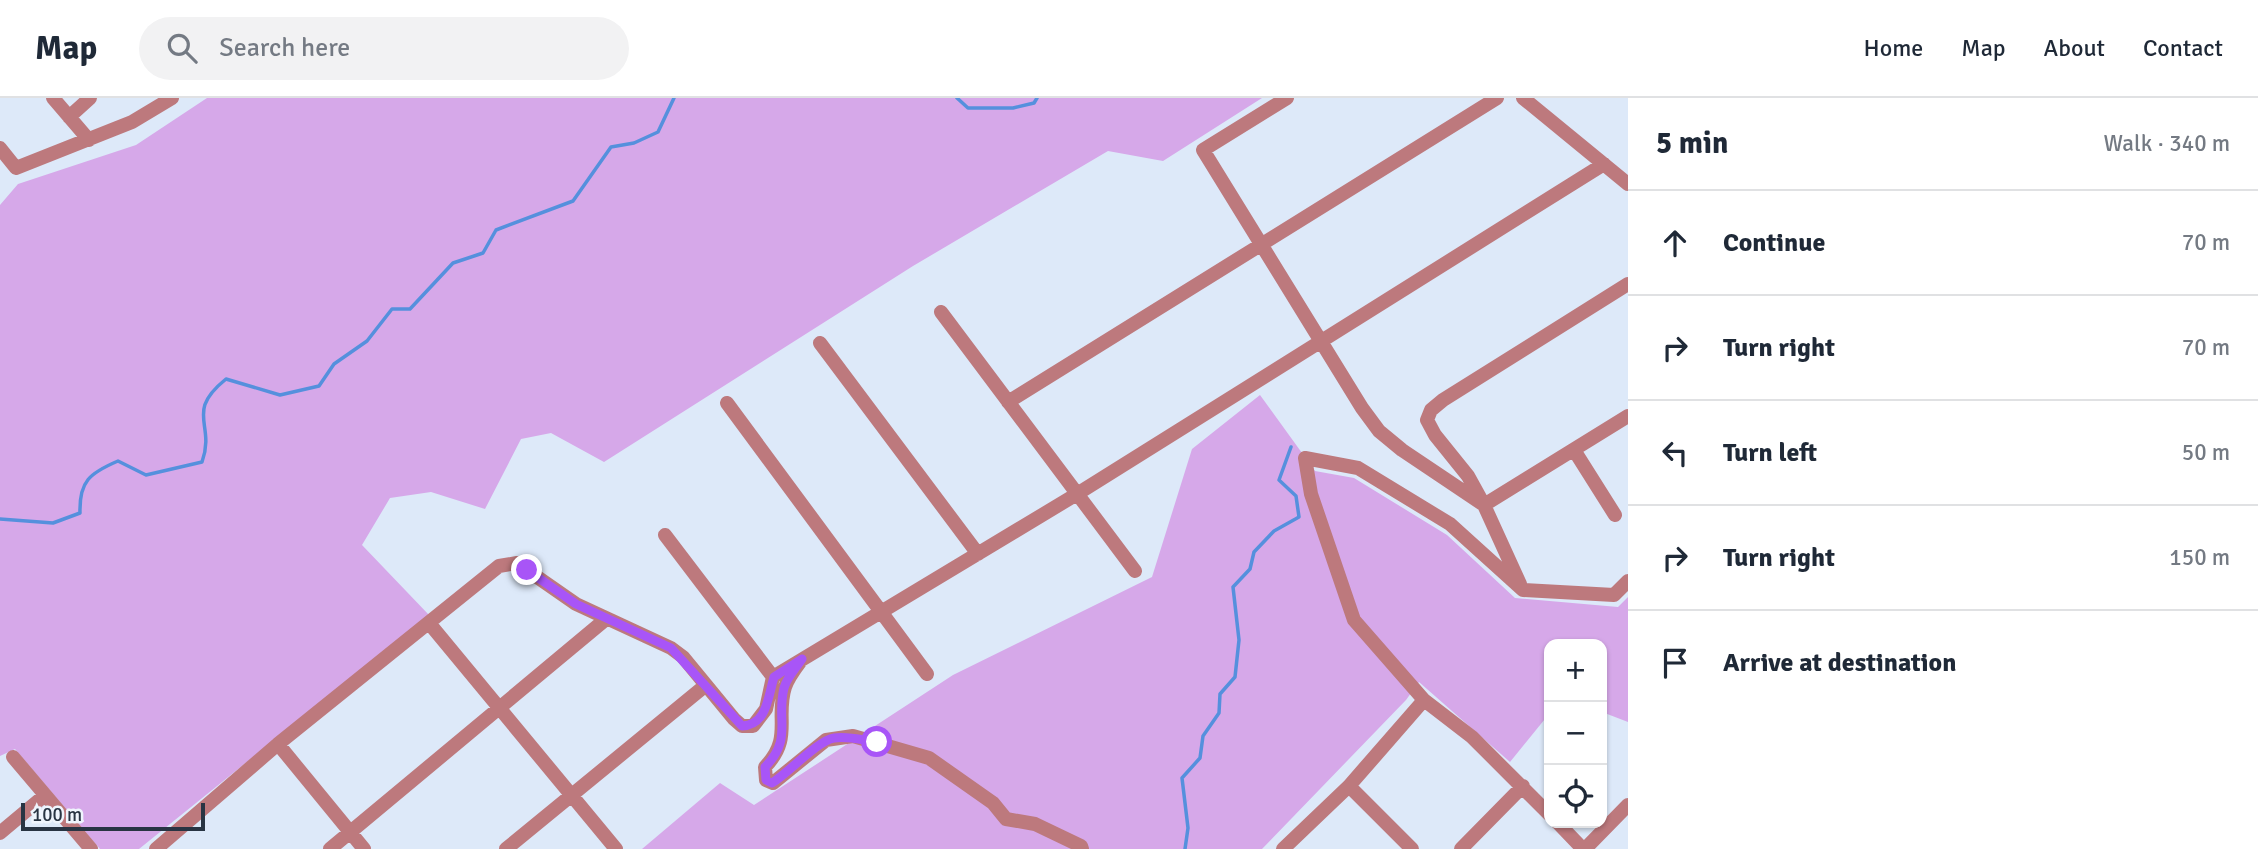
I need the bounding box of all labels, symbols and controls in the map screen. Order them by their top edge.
search box [139,17,629,80]
text: Map [35,28,97,69]
icon: search [163,29,201,67]
text: Search here [219,32,350,64]
text: Home [1863,33,1923,63]
text: Map [1961,33,2006,63]
text: About [2044,33,2105,63]
text: Contact [2143,33,2223,63]
text: 5 min [1656,125,1728,162]
text: Walk · 340 m [2104,129,2230,158]
icon: ahead [1656,224,1694,262]
text: Continue [1723,227,1825,259]
text: 70 m [2182,228,2230,257]
icon: right [1656,329,1694,367]
text: Turn right [1723,332,1835,364]
text: 70 m [2182,333,2230,362]
icon: left [1656,434,1694,472]
text: Turn left [1723,437,1817,469]
text: 50 m [2182,438,2230,467]
icon: right [1656,539,1694,577]
text: Turn right [1723,542,1835,574]
text: 150 m [2169,543,2230,572]
route end [511,554,542,585]
map controls [1544,639,1607,828]
button: + [1544,639,1607,702]
icon: arrive [1656,644,1694,682]
text: Arrive at destination [1723,647,1956,679]
button: − [1544,702,1607,765]
route start [861,726,892,757]
button: locate [1544,765,1607,828]
scale bar [21,800,205,832]
text: 100 m [32,803,82,827]

